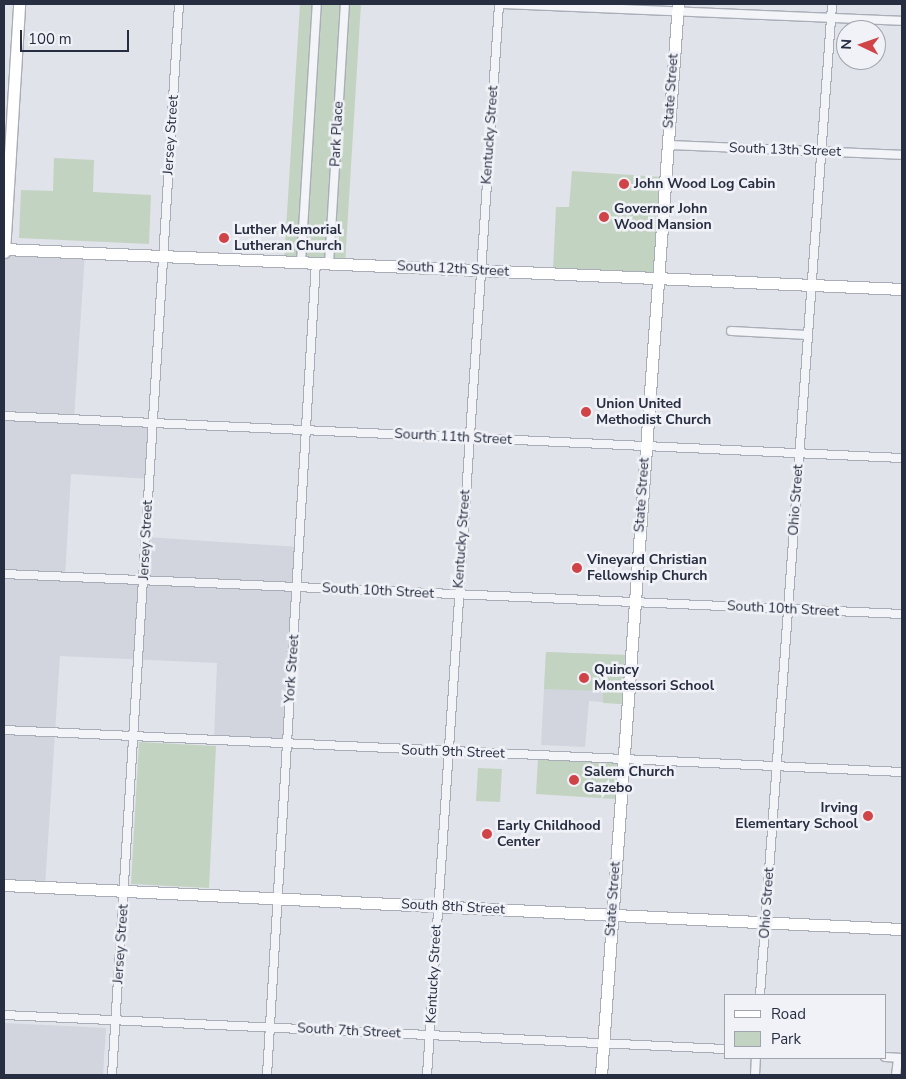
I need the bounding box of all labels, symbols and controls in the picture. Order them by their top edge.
scale bar [22,20,131,52]
north arrow [836,20,886,70]
text: 100 m [28,29,72,49]
text: N [837,39,856,50]
street label: State Street [660,53,682,129]
street label: Kentucky Street [478,85,502,185]
street label: Jersey Street [160,95,182,175]
street label: Park Place [327,101,347,167]
street label: South 13th Street [729,140,841,160]
place label: John Wood Log Cabin [634,176,775,192]
marker: John Wood Log Cabin [618,178,630,190]
place label: Governor John Wood Mansion [614,201,712,233]
marker: Governor John Wood Mansion [598,211,610,223]
place label: Luther Memorial Lutheran Church [234,222,342,254]
marker: Luther Memorial Lutheran Church [218,232,230,244]
street label: South 12th Street [397,258,509,280]
place label: Union United Methodist Church [596,396,711,428]
marker: Union United Methodist Church [580,406,592,418]
street label: Sourth 11th Street [394,426,512,448]
street label: State Street [631,457,653,533]
street label: Ohio Street [785,464,807,536]
street label: Kentucky Street [450,489,474,589]
street label: Jersey Street [136,500,156,580]
place label: Vineyard Christian Fellowship Church [587,552,708,584]
marker: Vineyard Christian Fellowship Church [571,562,583,574]
street label: South 10th Street [322,580,434,602]
street label: South 10th Street [727,598,839,620]
street label: York Street [281,634,303,704]
place label: Quincy Montessori School [594,662,714,694]
marker: Quincy Montessori School [578,672,590,684]
street label: South 9th Street [401,742,505,762]
place label: Salem Church Gazebo [584,764,675,796]
marker: Salem Church Gazebo [568,774,580,786]
place label: Irving Elementary School [735,800,858,832]
marker: Irving Elementary School [862,810,874,822]
place label: Early Childhood Center [497,818,601,850]
marker: Early Childhood Center [481,828,493,840]
street label: State Street [602,861,624,937]
street label: Ohio Street [756,867,778,939]
street label: South 8th Street [401,896,505,918]
street label: Jersey Street [110,904,132,984]
street label: Kentucky Street [423,924,445,1024]
legend [724,994,886,1059]
text: Road [771,1004,806,1024]
street label: South 7th Street [297,1020,401,1042]
text: Park [771,1029,801,1049]

